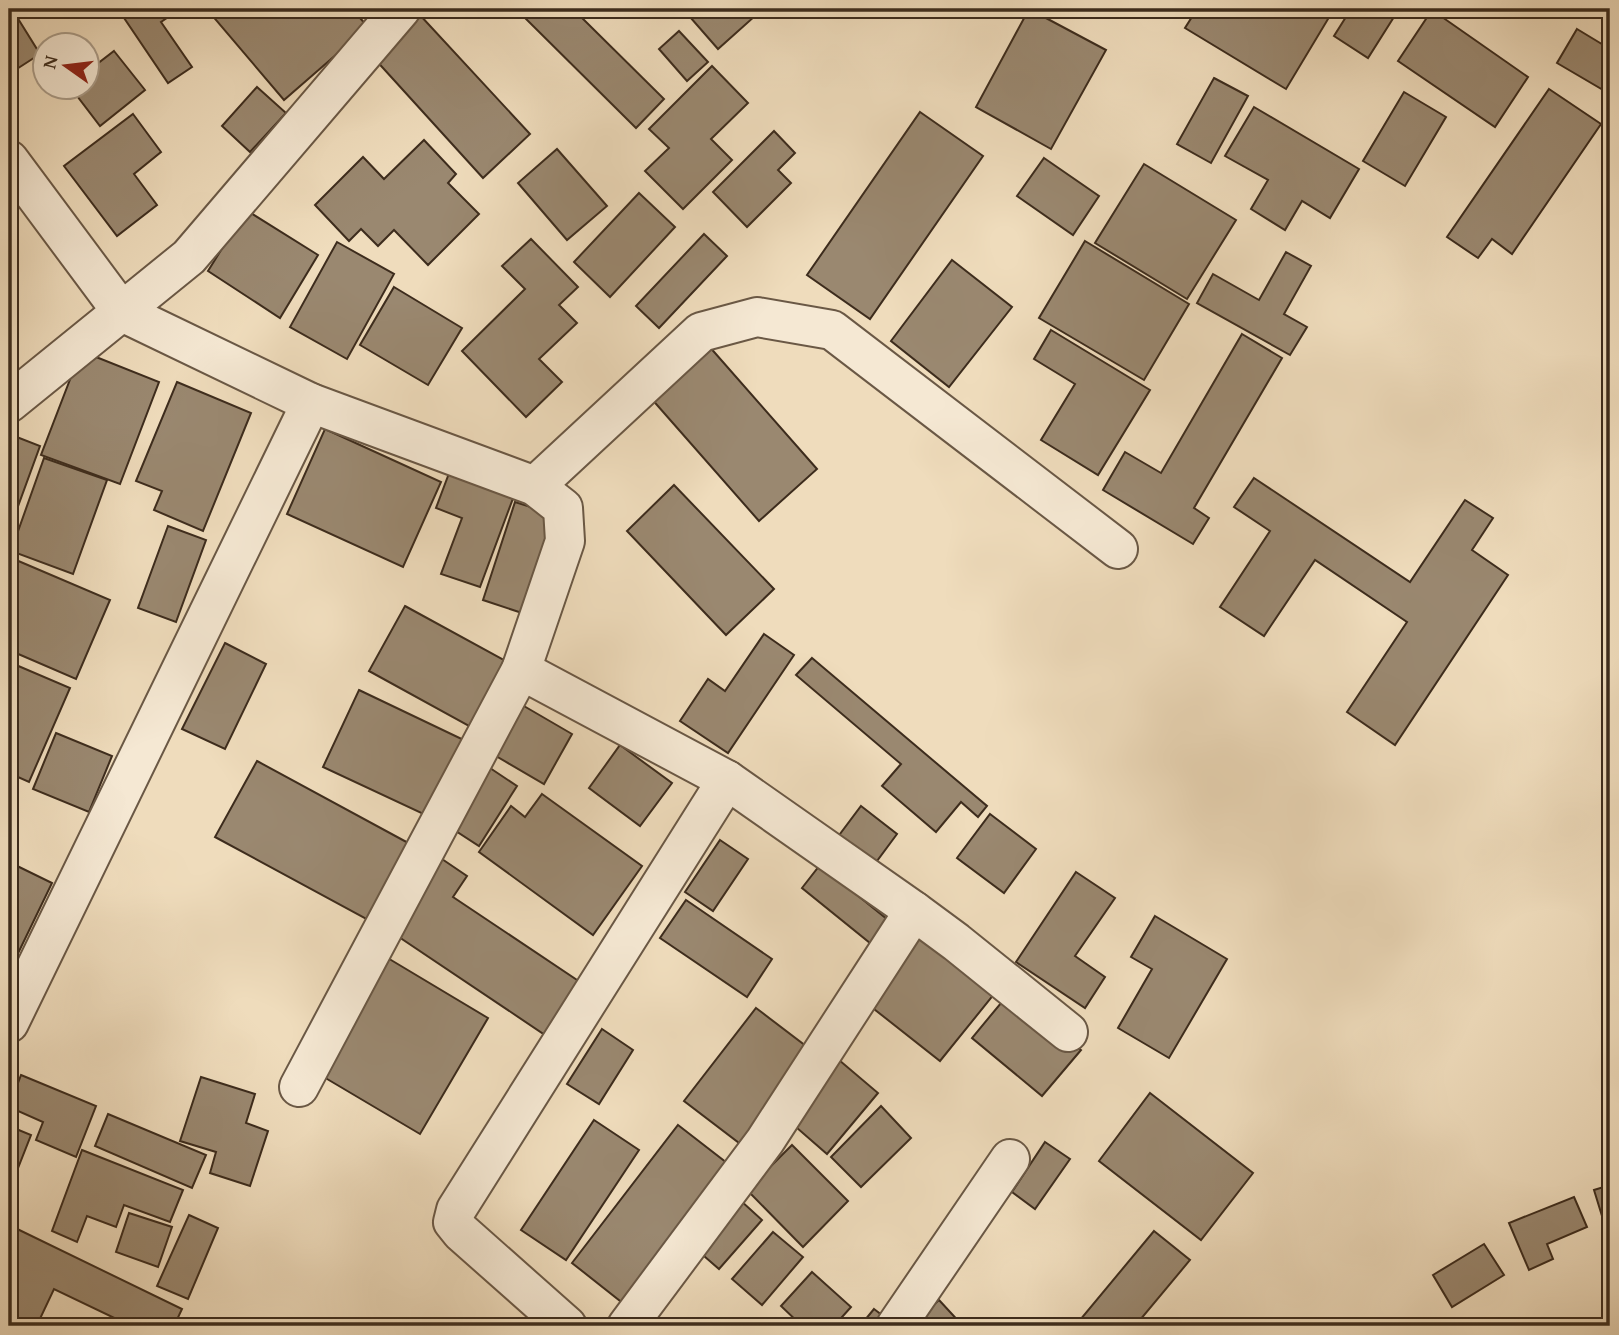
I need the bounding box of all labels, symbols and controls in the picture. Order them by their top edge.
north arrow [32,32,102,102]
text: N [34,52,65,71]

